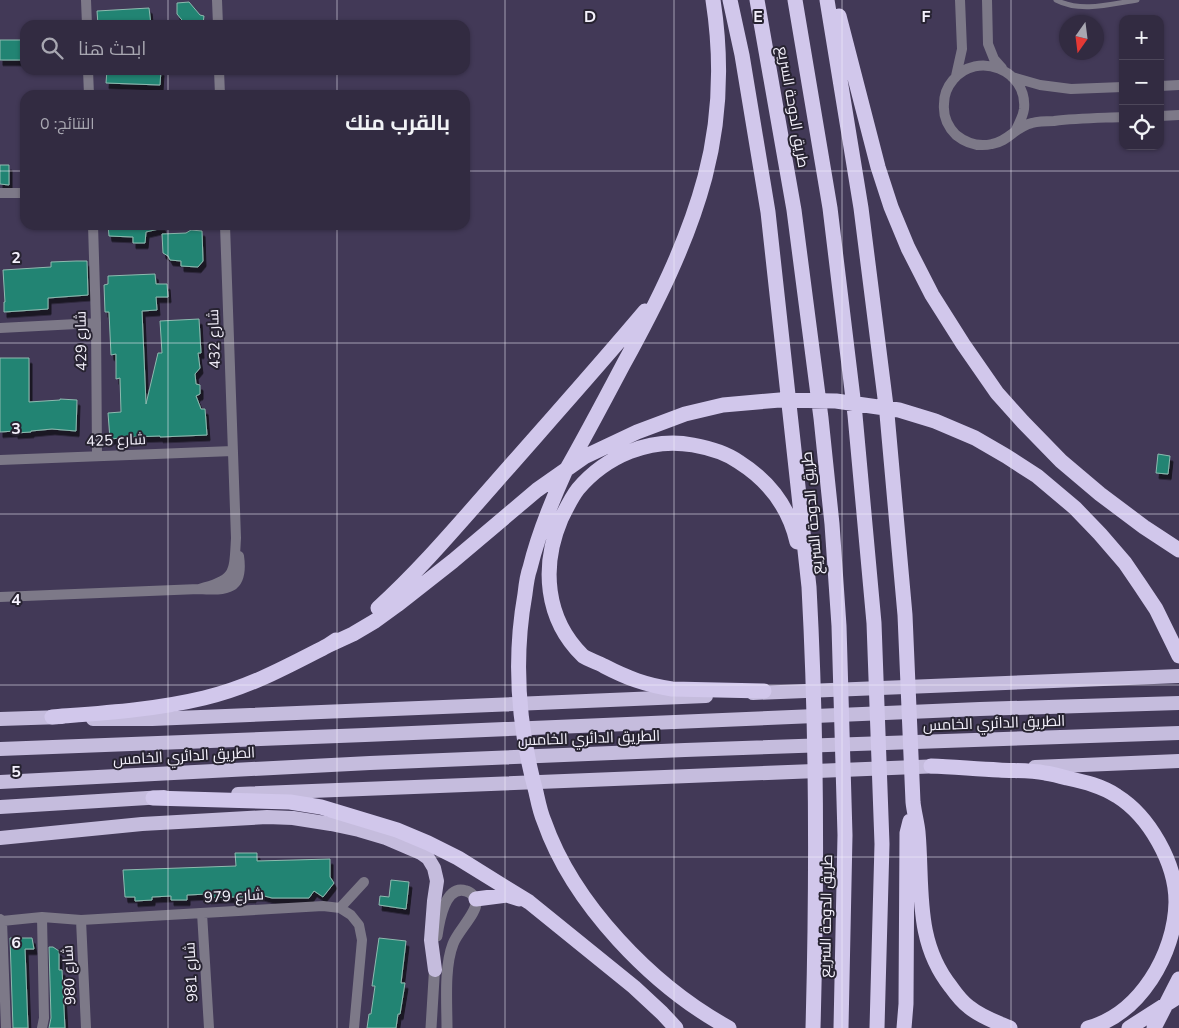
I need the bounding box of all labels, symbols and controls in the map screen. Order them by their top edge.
text: D [584,6,596,28]
text: E [753,6,763,28]
text: F [922,6,931,28]
north arrow [1059,15,1104,60]
map controls [1119,15,1164,150]
button: + [1119,15,1164,60]
search box [20,20,470,75]
icon: search [38,34,66,62]
text: ابحث هنا [78,36,146,62]
street label: طريق الدوحة السريع [771,45,814,170]
button: − [1119,60,1164,105]
button: locate [1119,105,1164,150]
text: بالقرب منك [345,109,450,137]
text: النتائج: 0 [40,113,95,135]
text: 2 [11,247,21,269]
street label: شارع 432 [203,309,226,369]
street label: شارع 429 [70,311,93,371]
text: 3 [11,418,21,440]
street label: شارع 425 [86,429,146,452]
street label: طريق الدوحة السريع [797,451,828,575]
text: 4 [11,589,21,611]
street label: الطريق الدائري الخامس [923,711,1066,737]
street label: الطريق الدائري الخامس [518,726,661,752]
street label: الطريق الدائري الخامس [112,742,256,772]
text: 5 [11,761,21,783]
street label: طريق الدوحة السريع [815,854,838,978]
street label: شارع 979 [204,884,265,909]
text: 6 [11,932,21,954]
street label: شارع 981 [179,941,204,1002]
street label: شارع 980 [57,944,82,1005]

